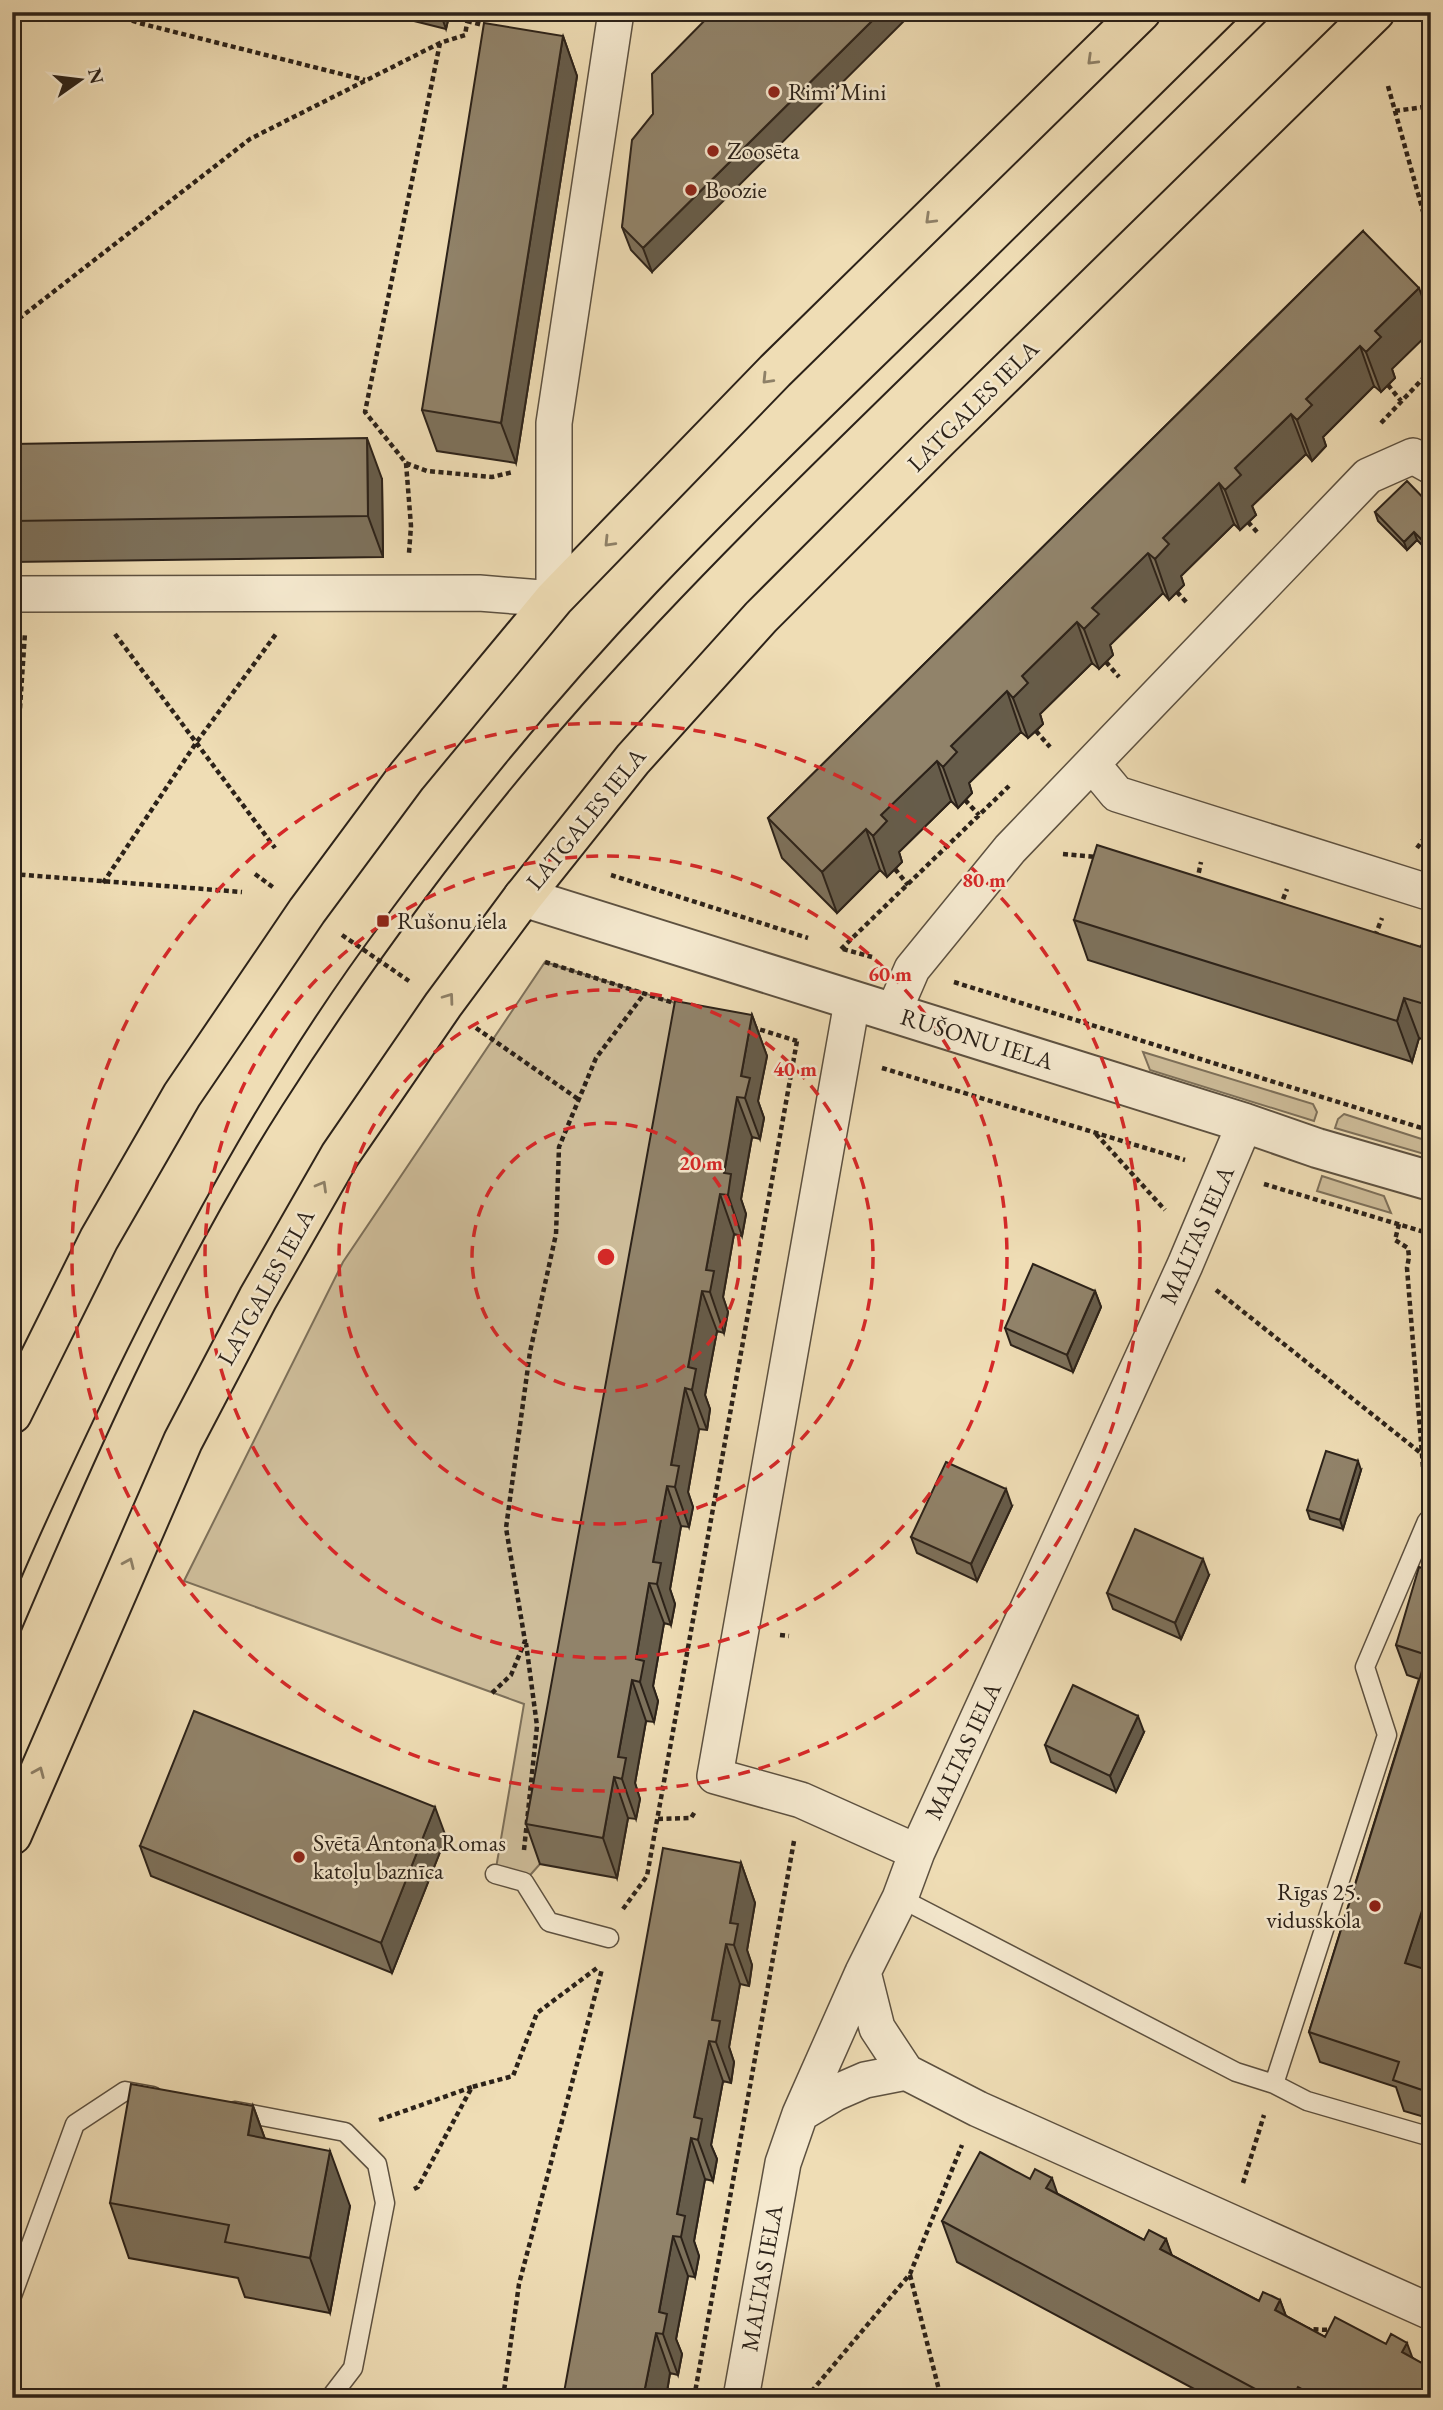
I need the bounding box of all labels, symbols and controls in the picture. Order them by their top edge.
north arrow [46,46,116,116]
one-way arrow [1088,52,1100,64]
text: N [82,66,110,87]
place label: Rimi Mini [788,76,887,107]
marker: Rimi Mini [766,84,782,100]
place label: Zoosēta [727,135,800,166]
marker: Zoosēta [705,143,721,159]
place label: Boozie [705,174,767,205]
marker: Boozie [683,182,699,198]
one-way arrow [925,211,938,224]
street label: LATGALES IELA [900,333,1045,478]
one-way arrow [763,370,776,383]
one-way arrow [605,534,618,547]
street label: LATGALES IELA [519,741,653,896]
text: 80 m [962,866,1006,893]
place label: Rušonu iela [397,905,508,936]
marker: Rušonu iela [375,913,391,929]
text: 60 m [868,960,912,987]
one-way arrow [440,993,453,1006]
street label: RUŠONU IELA [897,1001,1058,1077]
text: 40 m [773,1055,817,1082]
text: 20 m [679,1149,723,1176]
street label: MALTAS IELA [1152,1160,1241,1309]
one-way arrow [314,1181,327,1194]
street label: LATGALES IELA [210,1203,321,1370]
centre of rings [594,1245,618,1269]
one-way arrow [121,1558,135,1570]
street label: MALTAS IELA [917,1677,1008,1825]
one-way arrow [31,1767,45,1779]
place label: Svētā Antona Romas katoļu baznīca [313,1827,506,1886]
marker: Svētā Antona Romas katoļu baznīca [291,1849,307,1865]
place label: Rīgas 25. vidusskola [1266,1876,1361,1935]
marker: Rīgas 25. vidusskola [1367,1898,1383,1914]
street label: MALTAS IELA [733,2202,790,2354]

